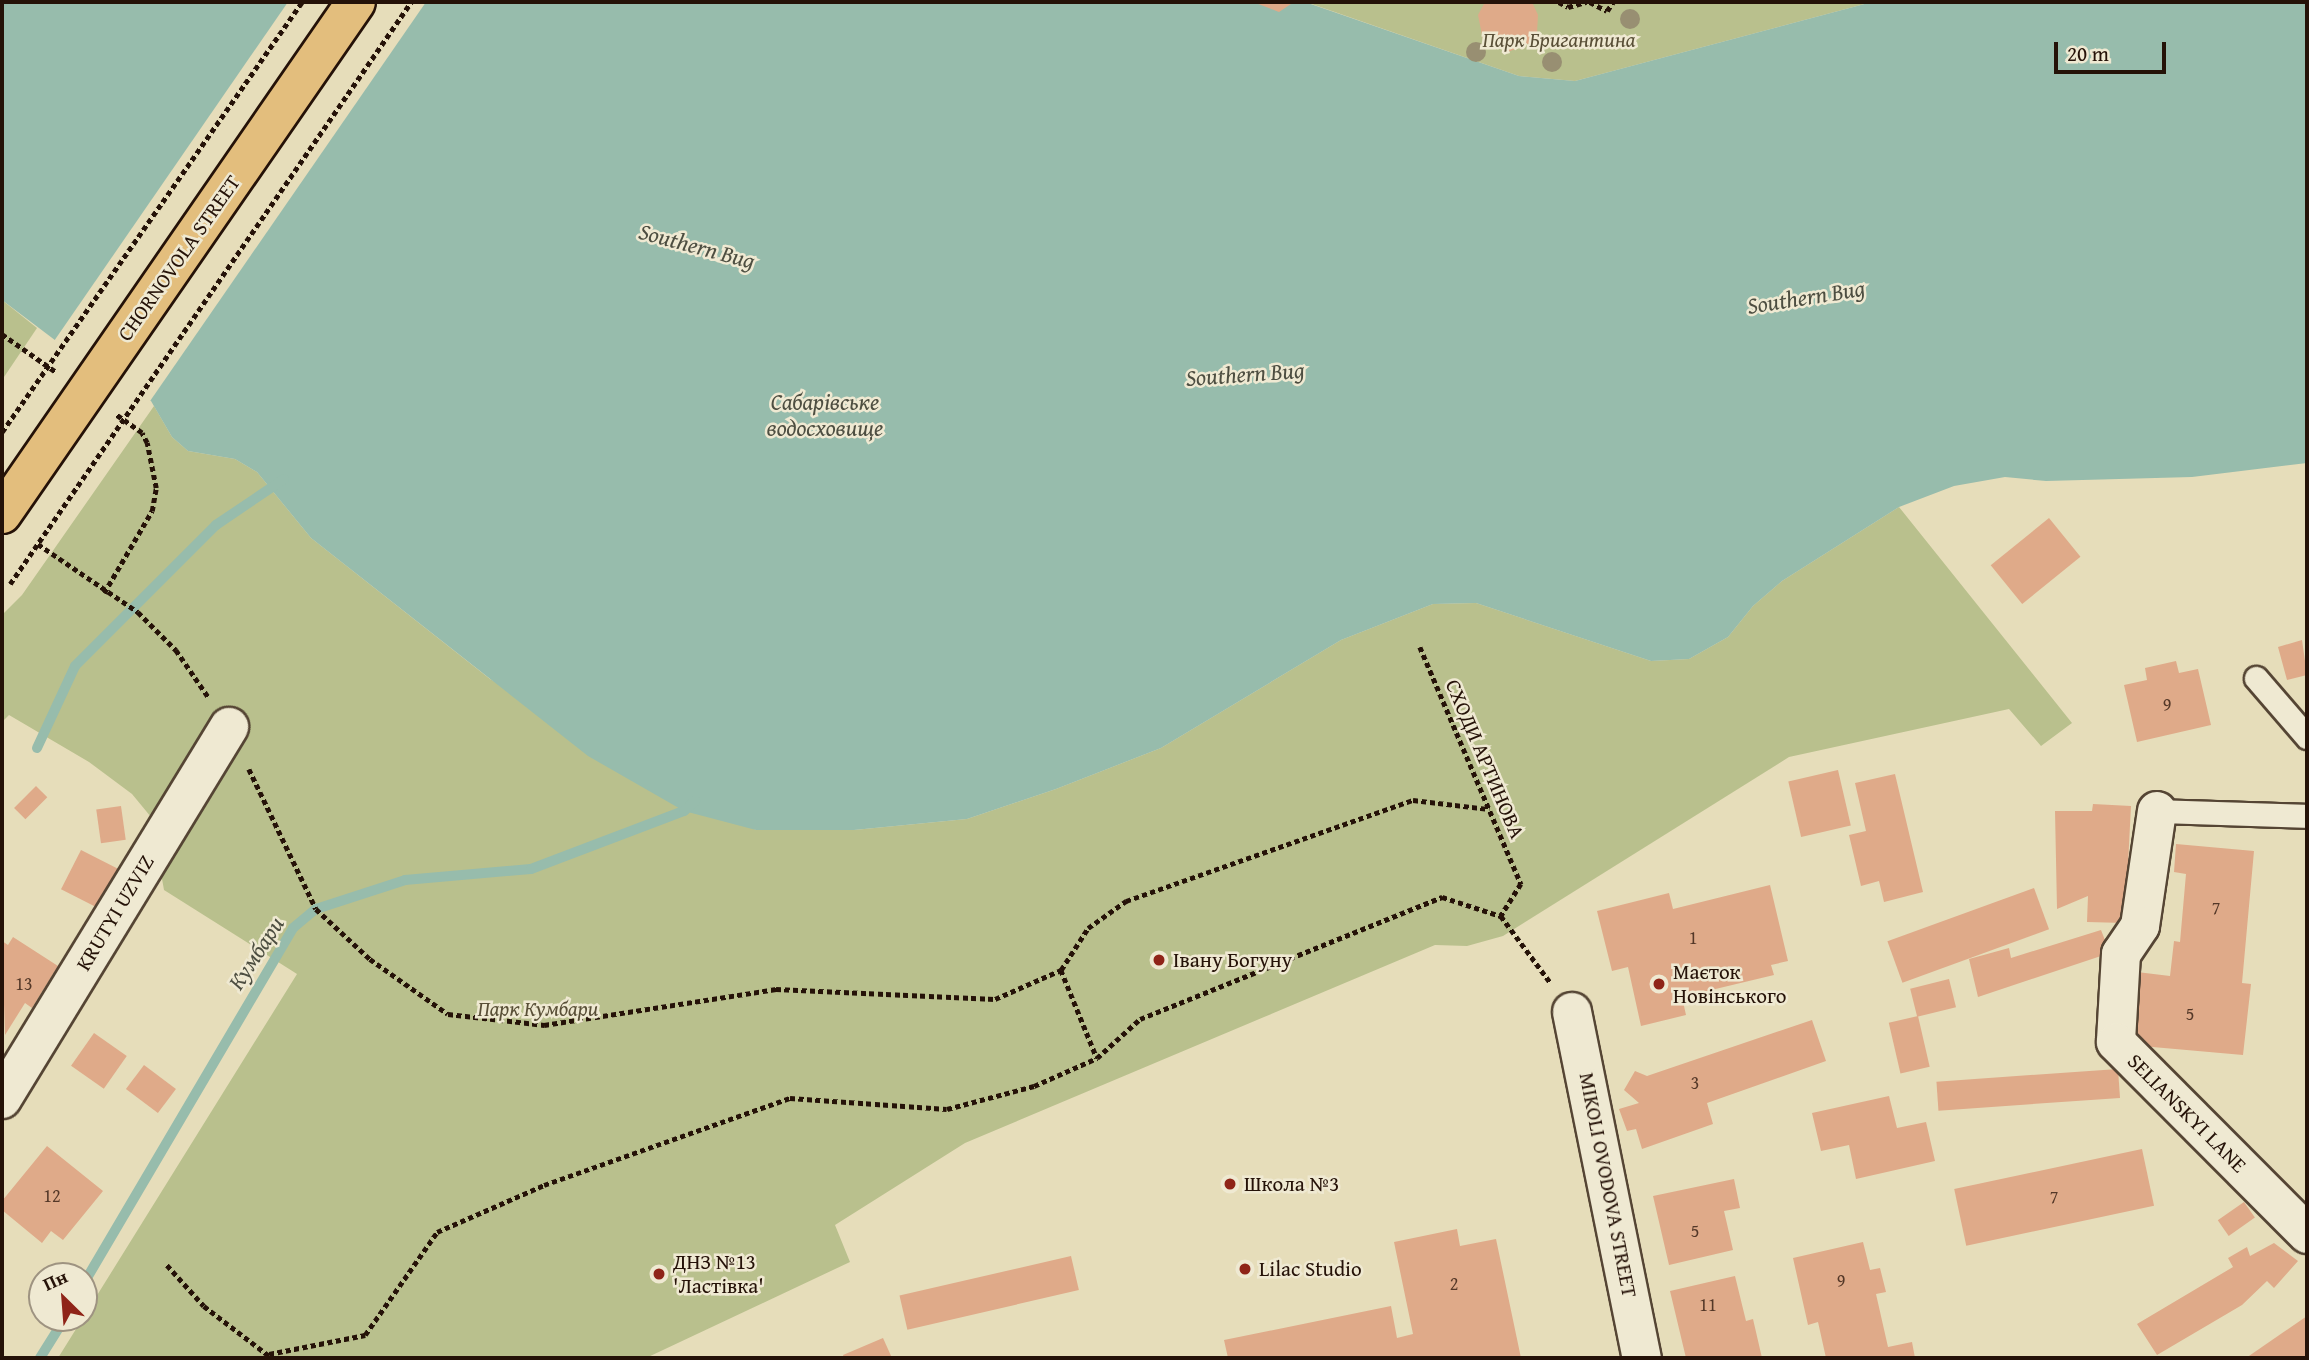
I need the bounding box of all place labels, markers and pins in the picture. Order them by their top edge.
place label: Івану Богуну [1173,947,1292,973]
marker: Івану Богуну [1151,952,1167,968]
place label: Маєток Новінського [1673,959,1787,1009]
marker: Маєток Новінського [1651,976,1667,992]
place label: Школа №3 [1244,1171,1339,1197]
marker: Школа №3 [1222,1176,1238,1192]
place label: ДНЗ №13 'Ластівка' [673,1249,764,1299]
place label: Lilac Studio [1259,1256,1362,1282]
marker: Lilac Studio [1237,1261,1253,1277]
marker: ДНЗ №13 'Ластівка' [651,1266,667,1282]

